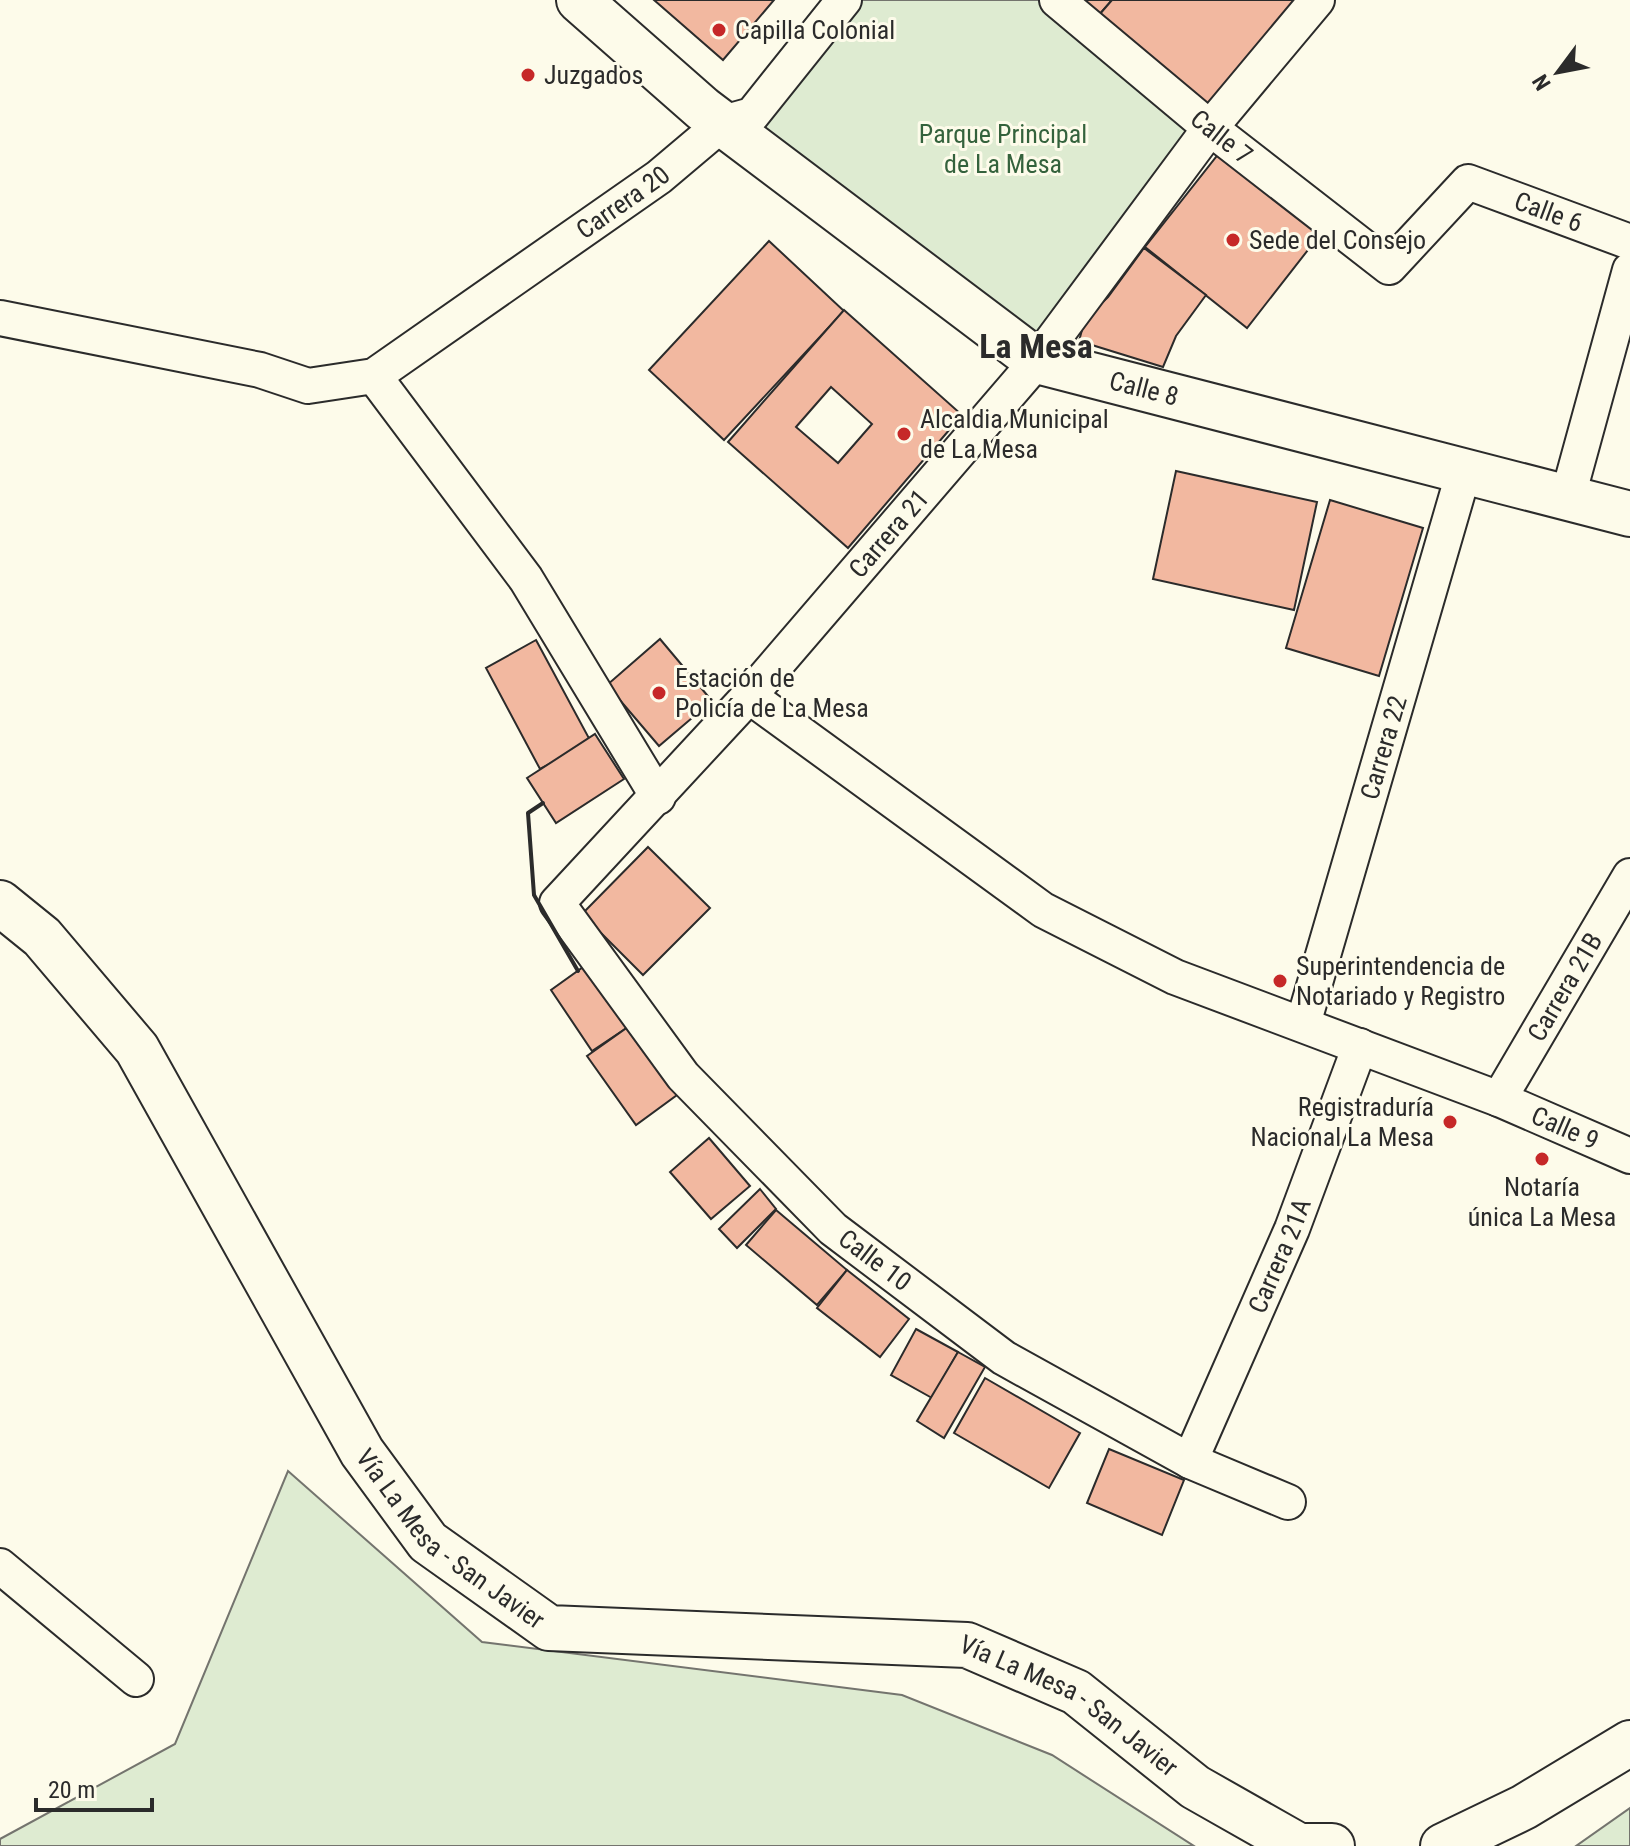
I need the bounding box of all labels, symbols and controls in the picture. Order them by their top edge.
place label: Capilla Colonial [735,15,895,45]
marker: Capilla Colonial [710,21,728,39]
north arrow [1518,32,1598,112]
place label: Juzgados [544,60,643,90]
marker: Juzgados [519,66,537,84]
text: N [1527,70,1556,95]
street label: Calle 7 [1185,103,1258,170]
park label: Parque Principal de La Mesa [919,119,1087,179]
street label: Carrera 20 [571,160,676,245]
street label: Calle 6 [1510,186,1587,238]
place label: Sede del Consejo [1249,225,1426,255]
marker: Sede del Consejo [1224,231,1242,249]
district label: La Mesa [979,326,1093,366]
street label: Calle 8 [1106,365,1182,412]
place label: Alcaldia Municipal de La Mesa [920,404,1109,464]
marker: Alcaldia Municipal de La Mesa [895,425,913,443]
street label: Carrera 21 [843,483,935,584]
place label: Estación de Policía de La Mesa [675,663,869,723]
marker: Estación de Policía de La Mesa [650,684,668,702]
street label: Carrera 22 [1354,692,1413,803]
street label: Carrera 21B [1521,927,1608,1047]
place label: Superintendencia de Notariado y Registro [1296,951,1505,1011]
marker: Superintendencia de Notariado y Registro [1271,972,1289,990]
place label: Registraduría Nacional La Mesa [1251,1092,1434,1152]
street label: Calle 9 [1527,1100,1603,1156]
marker: Registraduría Nacional La Mesa [1441,1113,1459,1131]
marker: Notaría única La Mesa [1533,1150,1551,1168]
place label: Notaría única La Mesa [1468,1172,1616,1232]
street label: Carrera 21A [1242,1194,1317,1318]
street label: Calle 10 [833,1223,917,1297]
street label: Vía La Mesa - San Javier [350,1443,550,1635]
street label: Vía La Mesa - San Javier [955,1629,1184,1782]
scale bar [36,1762,152,1812]
text: 20 m [48,1776,95,1804]

